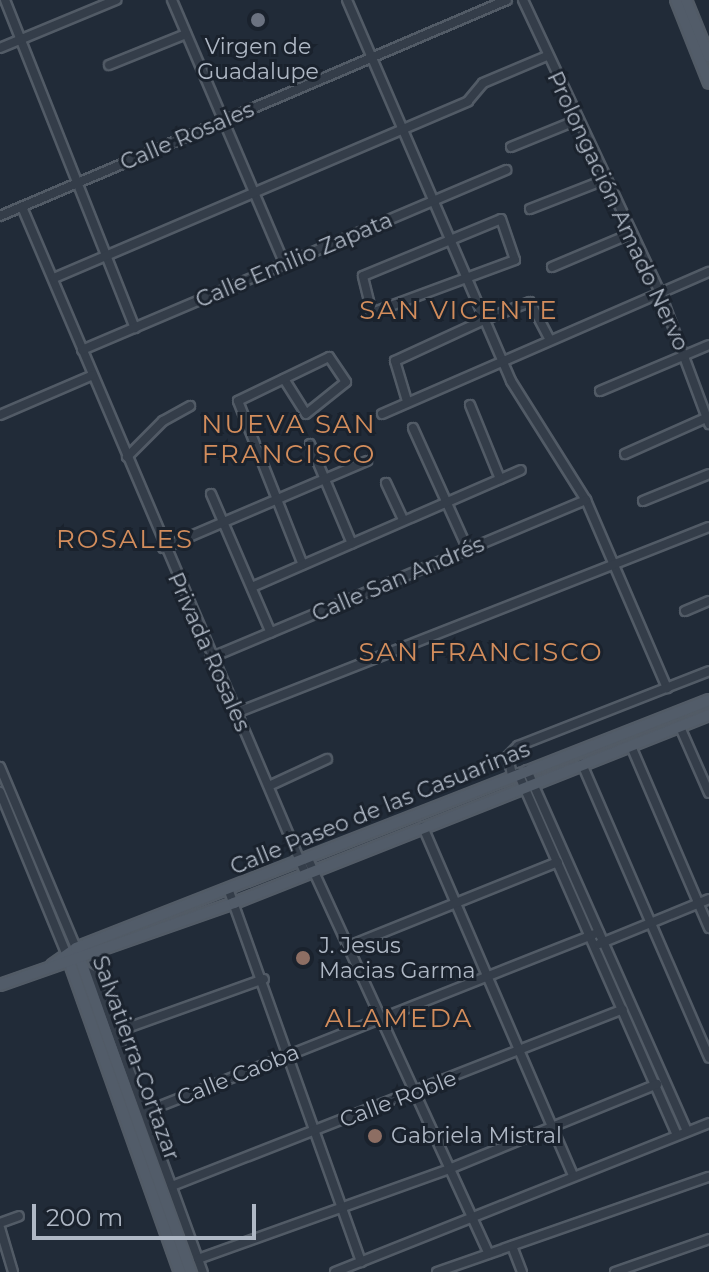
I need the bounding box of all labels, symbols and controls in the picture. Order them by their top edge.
marker: Virgen de Guadalupe [249,11,267,29]
place label: Virgen de Guadalupe [197,33,319,84]
street label: Prolongación Amado Nervo [542,67,694,355]
street label: Calle Rosales [116,96,258,176]
street label: Calle Emilio Zapata [192,207,396,313]
district label: SAN VICENTE [359,295,559,327]
district label: NUEVA SAN FRANCISCO [201,409,377,470]
district label: ROSALES [56,524,194,556]
street label: Calle San Andrés [308,531,488,627]
street label: Privada Rosales [162,568,256,736]
district label: SAN FRANCISCO [358,637,604,669]
street label: Calle Paseo de las Casuarinas [226,736,534,880]
place label: J. Jesus Macias Garma [319,932,476,984]
marker: J. Jesus Macias Garma [294,949,312,967]
street label: Salvatierra-Cortazar [87,952,185,1164]
district label: ALAMEDA [325,1003,473,1035]
street label: Calle Caoba [173,1039,303,1111]
street label: Calle Roble [336,1065,460,1133]
place label: Gabriela Mistral [391,1123,562,1149]
marker: Gabriela Mistral [366,1127,384,1145]
scale bar [36,1188,260,1238]
text: 200 m [46,1203,123,1232]

